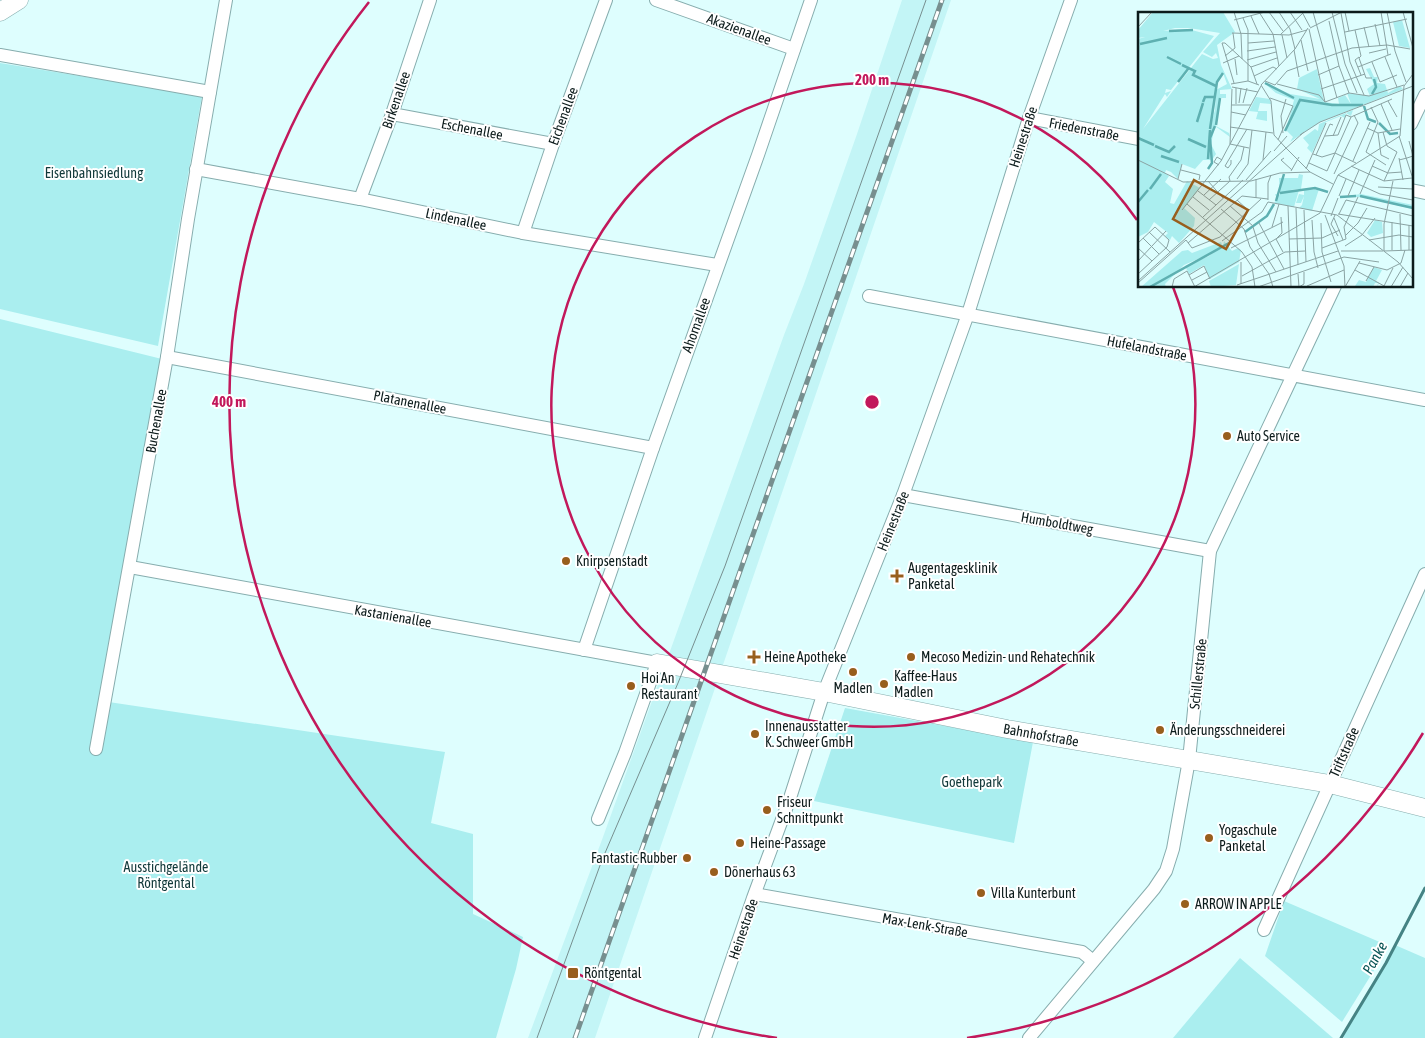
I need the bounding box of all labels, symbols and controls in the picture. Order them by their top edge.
street label: Akazienallee [705,10,773,48]
inset map [1138,12,1412,288]
street label: Birkenallee [379,69,413,131]
text: 200 m [855,71,889,88]
street label: Eichenallee [545,85,581,147]
street label: Heinestraße [1006,105,1040,169]
street label: Friedenstraße [1048,114,1120,144]
street label: Eschenallee [440,115,504,143]
park label: Eisenbahnsiedlung [45,165,143,181]
street label: Lindenallee [424,205,488,233]
street label: Ahornallee [679,295,713,355]
street label: Hufelandstraße [1106,332,1188,364]
street label: Platanenallee [372,387,448,417]
street label: Buchenallee [142,388,170,454]
text: 400 m [211,393,246,410]
centre of rings [863,393,881,411]
place label: Auto Service [1237,428,1300,444]
marker: Auto Service [1221,430,1233,442]
street label: Heinestraße [874,489,912,553]
street label: Humboldtweg [1020,509,1094,537]
place label: Knirpsenstadt [576,553,648,569]
marker: Knirpsenstadt [560,555,572,567]
place label: Augentagesklinik Panketal [908,560,997,592]
marker: Augentagesklinik Panketal [890,569,904,583]
street label: Kastanienallee [353,601,433,631]
street label: Schillerstraße [1186,638,1210,710]
place label: Heine Apotheke [764,649,846,665]
place label: Mecoso Medizin- und Rehatechnik [921,649,1095,665]
marker: Heine Apotheke [748,651,760,663]
marker: Mecoso Medizin- und Rehatechnik [905,651,917,663]
marker: Madlen [847,666,859,678]
place label: Kaffee-Haus Madlen [894,668,957,700]
place label: Hoi An Restaurant [641,670,698,702]
marker: Kaffee-Haus Madlen [878,678,890,690]
marker: Hoi An Restaurant [625,680,637,692]
place label: Madlen [833,680,873,696]
place label: Innenausstatter K. Schweer GmbH [765,718,853,750]
street label: Bahnhofstraße [1002,721,1080,749]
place label: Änderungsschneiderei [1170,722,1285,738]
marker: Änderungsschneiderei [1154,724,1166,736]
street label: Triftstraße [1326,725,1362,779]
marker: Innenausstatter K. Schweer GmbH [749,728,761,740]
park label: Goethepark [942,774,1002,790]
place label: Friseur Schnittpunkt [777,794,843,826]
marker: Friseur Schnittpunkt [761,804,773,816]
place label: Yogaschule Panketal [1219,822,1277,854]
marker: Yogaschule Panketal [1203,832,1215,844]
place label: Heine-Passage [750,835,826,851]
marker: Heine-Passage [734,837,746,849]
place label: Fantastic Rubber [591,850,678,866]
marker: Fantastic Rubber [681,852,693,864]
park label: Ausstichgelände Röntgental [124,859,208,891]
place label: Dönerhaus 63 [724,864,796,880]
marker: Dönerhaus 63 [708,866,720,878]
place label: Villa Kunterbunt [991,885,1076,901]
marker: Villa Kunterbunt [975,887,987,899]
place label: ARROW IN APPLE [1195,896,1282,912]
street label: Heinestraße [725,897,761,961]
marker: ARROW IN APPLE [1179,898,1191,910]
street label: Max-Lenk-Straße [881,910,969,940]
water label: Panke [1359,938,1390,977]
place label: Röntgental [584,965,642,981]
marker: Röntgental [566,966,580,980]

